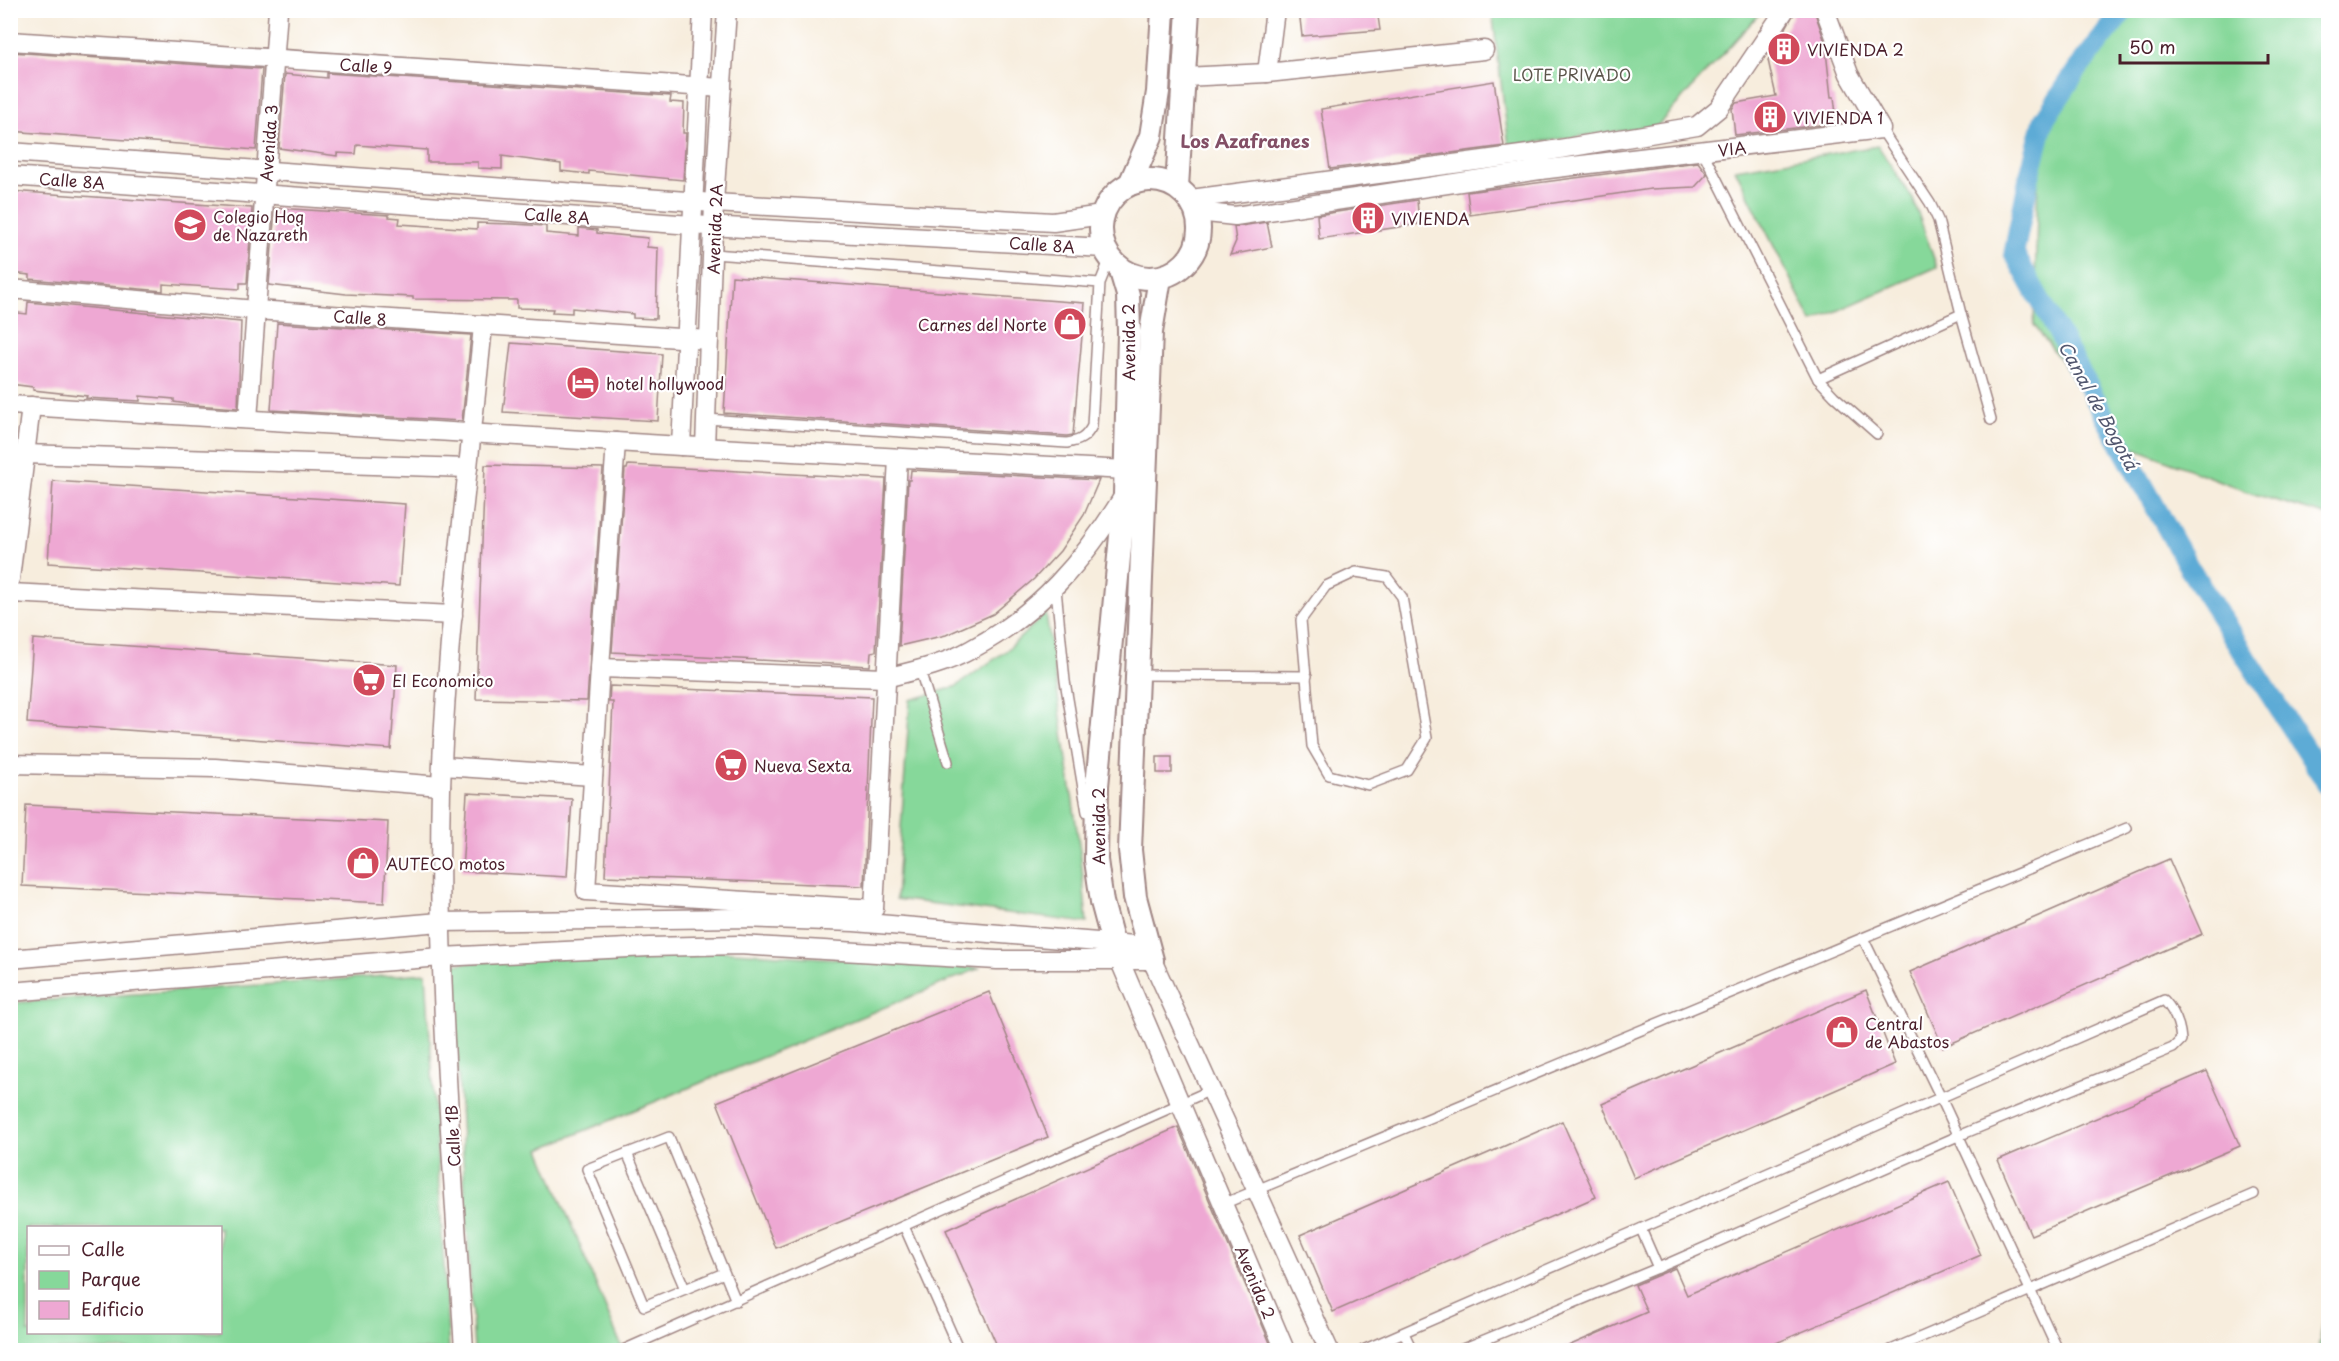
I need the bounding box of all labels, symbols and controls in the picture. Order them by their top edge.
scale bar [2120,27,2268,65]
building icon: VIVIENDA 2 [1766,31,1802,67]
text: 50 m [2129,33,2176,60]
place label: VIVIENDA 2 [1807,37,1904,61]
street label: Calle 9 [339,51,393,79]
park label: LOTE PRIVADO [1513,62,1631,86]
building icon: VIVIENDA 1 [1752,99,1788,135]
street label: Avenida 3 [253,104,283,182]
place label: VIVIENDA 1 [1793,105,1883,129]
district label: Los Azafranes [1181,127,1310,154]
street label: VIA [1717,134,1747,162]
street label: Calle 8A [38,166,106,194]
street label: Avenida 2A [700,183,728,275]
building icon: VIVIENDA [1350,200,1386,236]
street label: Calle 8A [523,201,591,229]
place label: Colegio Hog de Nazareth [213,204,308,246]
place label: VIVIENDA [1391,206,1470,230]
school or university icon: Colegio Hog de Nazareth [172,207,208,243]
street label: Calle 8A [1008,230,1076,258]
street label: Calle 8 [332,303,388,331]
street label: Avenida 2 [1116,303,1140,381]
shop icon: Carnes del Norte [1052,306,1088,342]
place label: Carnes del Norte [918,312,1047,336]
water label: Canal de Bogotá [2052,336,2146,475]
hotel icon: hotel hollywood [565,365,601,401]
place label: hotel hollywood [606,371,724,395]
supermarket icon: El Economico [351,662,387,698]
place label: El Economico [392,668,493,692]
supermarket icon: Nueva Sexta [713,747,749,783]
place label: Nueva Sexta [754,753,851,777]
street label: Avenida 2 [1086,787,1110,865]
shop icon: AUTECO motos [345,845,381,881]
place label: AUTECO motos [386,851,505,875]
place label: Central de Abastos [1865,1011,1949,1053]
shop icon: Central de Abastos [1824,1014,1860,1050]
street label: Calle 1B [438,1105,466,1167]
legend [27,1226,222,1334]
text: Calle [81,1235,125,1262]
street label: Avenida 2 [1230,1242,1282,1322]
text: Parque [81,1265,141,1292]
text: Edificio [81,1295,144,1322]

